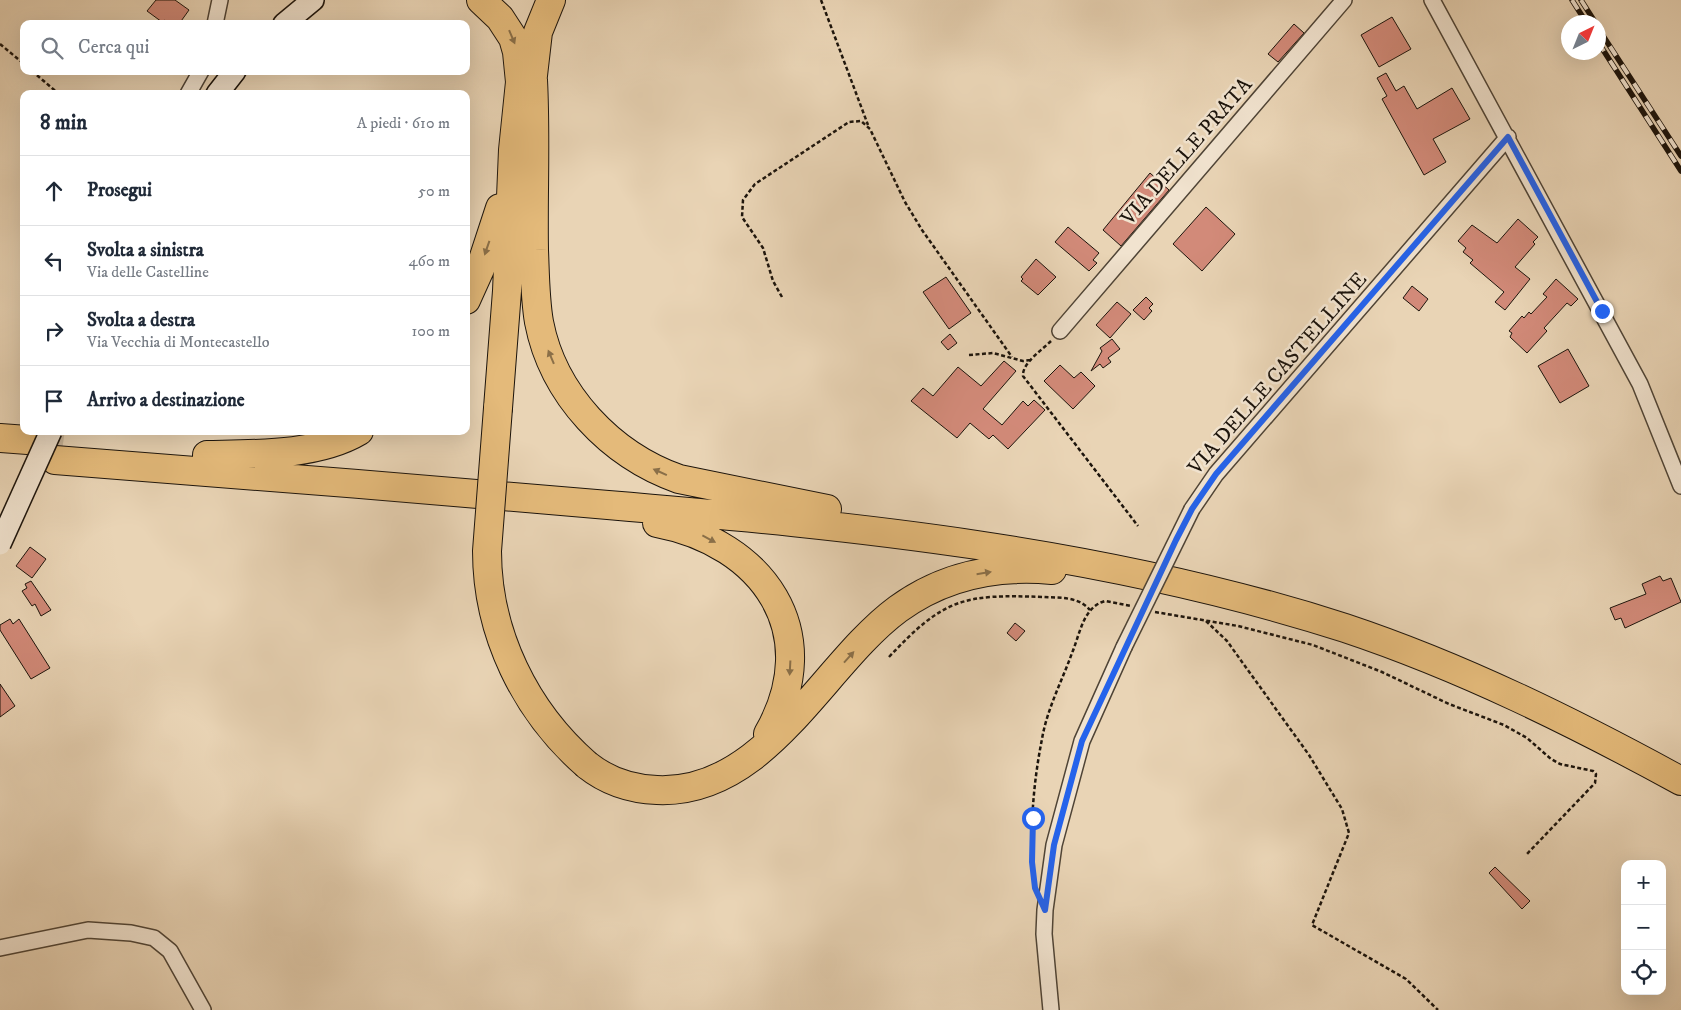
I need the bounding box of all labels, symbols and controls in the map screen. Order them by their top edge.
north arrow [1561,15,1606,60]
search box [20,20,470,75]
one-way arrow [508,30,516,44]
icon: search [38,34,66,62]
text: Cerca qui [78,36,149,59]
street label: VIA DELLE PRATA [1115,72,1258,232]
text: 8 min [40,110,87,136]
text: A piedi · 610 m [357,113,450,133]
icon: ahead [40,177,68,205]
text: Prosegui [87,179,152,202]
text: 50 m [418,181,450,201]
text: Svolta a sinistra [87,239,204,262]
one-way arrow [483,241,491,256]
icon: left [40,247,68,275]
text: 460 m [408,251,450,271]
text: Via delle Castelline [87,262,209,282]
street label: VIA DELLE CASTELLINE [1182,267,1373,481]
route end [1591,300,1614,323]
text: Svolta a destra [87,309,195,332]
icon: right [40,317,68,345]
text: 100 m [412,321,450,341]
text: Via Vecchia di Montecastello [87,332,270,352]
one-way arrow [547,349,555,364]
icon: arrive [40,387,68,415]
text: Arrivo a destinazione [87,389,245,412]
one-way arrow [653,467,667,475]
one-way arrow [702,535,716,543]
one-way arrow [976,568,992,576]
one-way arrow [844,651,855,664]
one-way arrow [786,661,794,677]
route start [1022,807,1045,830]
map controls [1621,860,1666,995]
button: + [1621,860,1666,905]
button: − [1621,905,1666,950]
button: locate [1621,950,1666,995]

